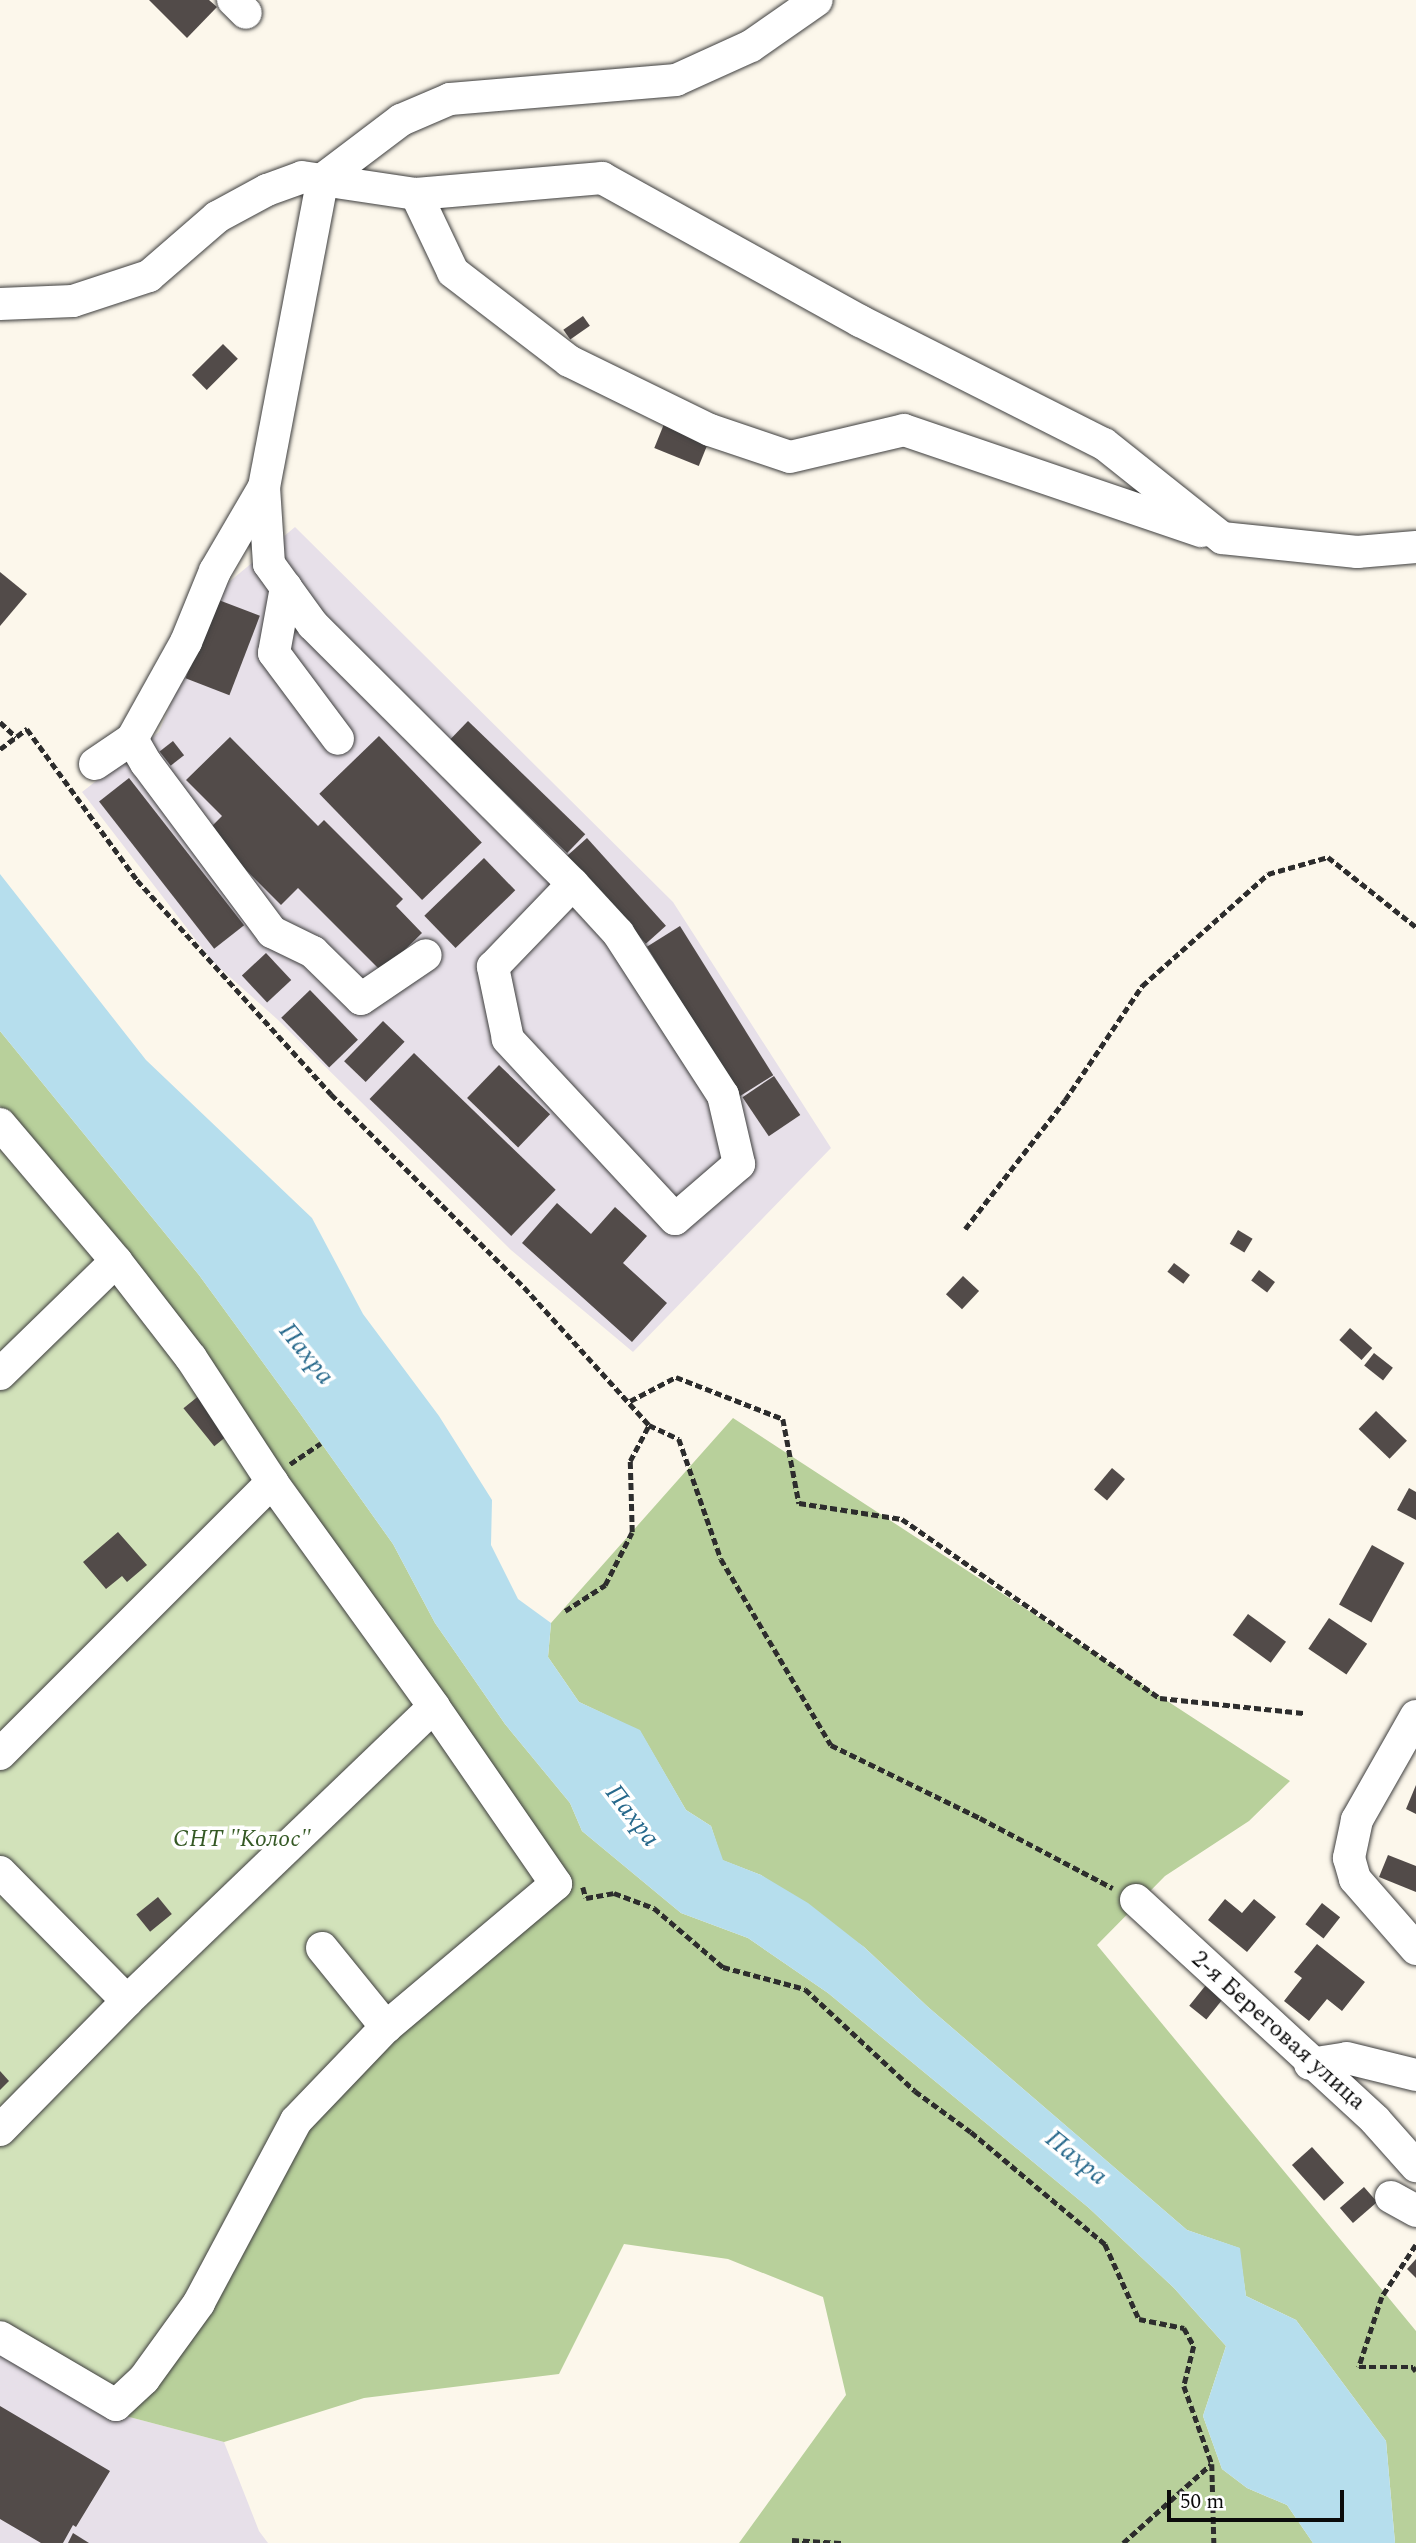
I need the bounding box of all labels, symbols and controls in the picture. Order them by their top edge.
water label: Пахра [272,1317,340,1391]
water label: Пахра [598,1779,666,1853]
park label: СНТ "Колос" [173,1826,311,1854]
street label: 2-я Береговая улица [1185,1945,1371,2117]
water label: Пахра [1039,2124,1113,2192]
scale bar [1171,2476,1348,2520]
text: 50 m [1180,2486,1224,2518]

